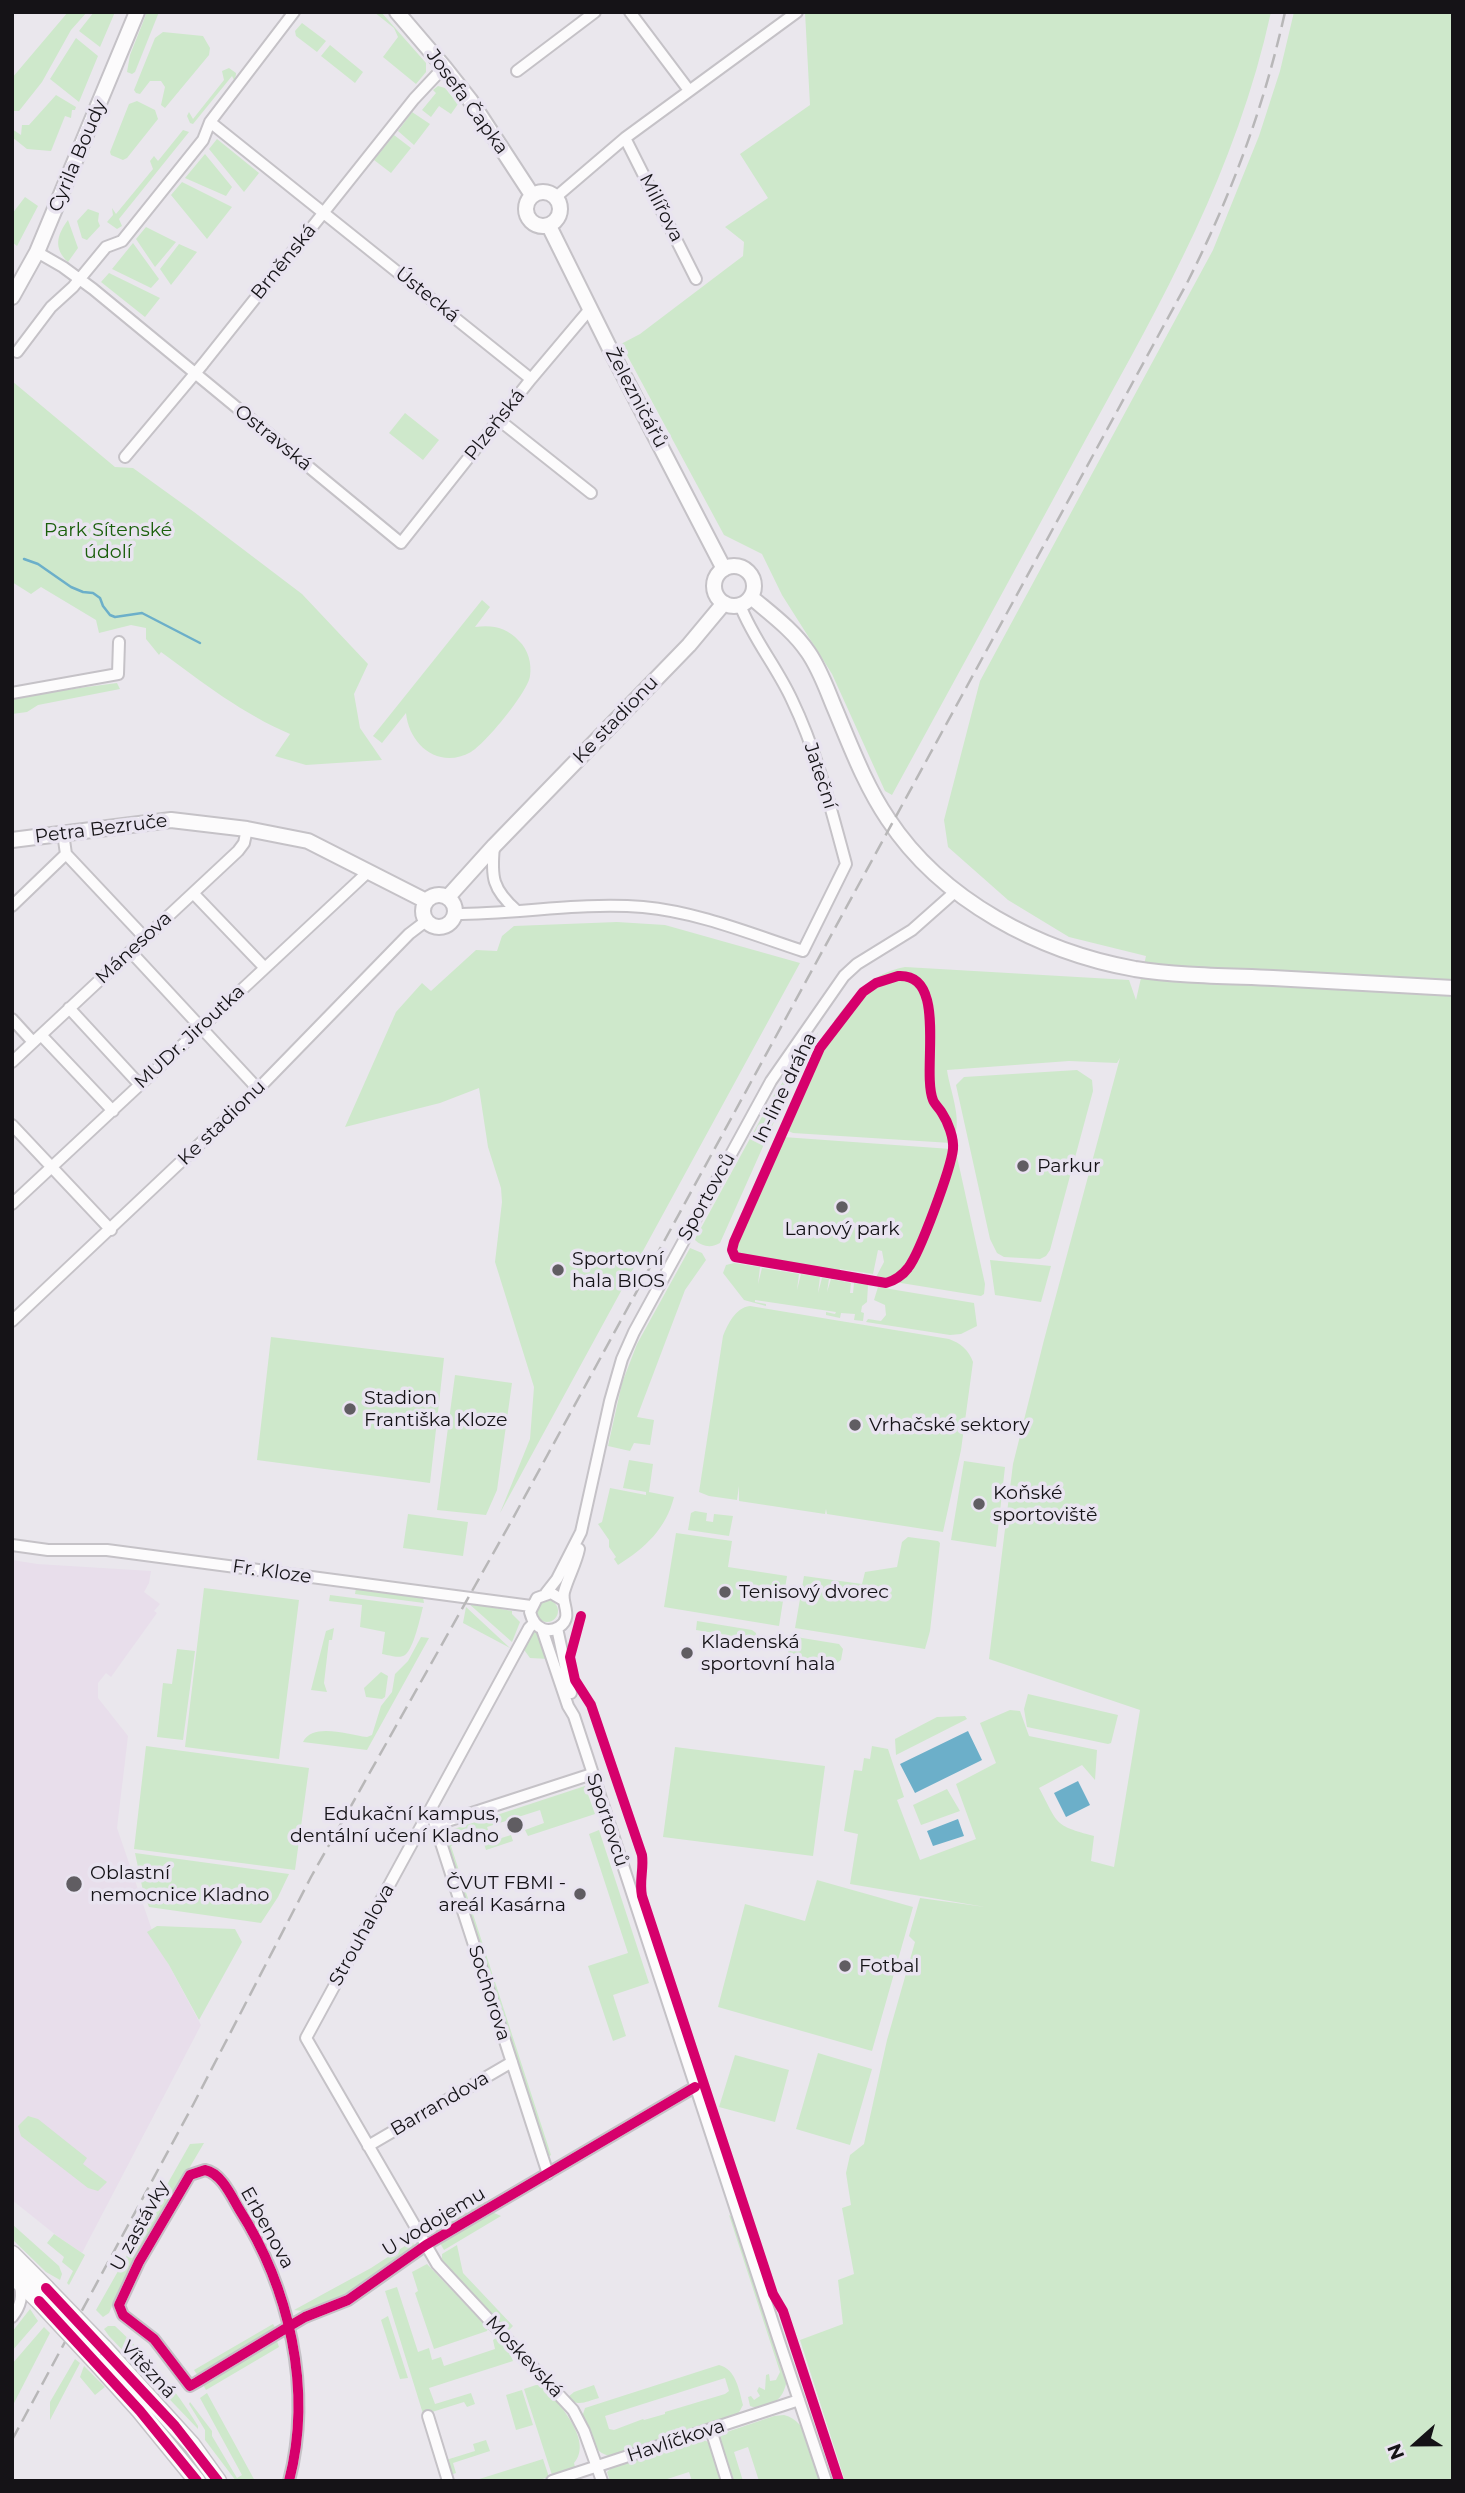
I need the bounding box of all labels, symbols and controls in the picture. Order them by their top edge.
street label: Josefa Čapka [421,45,513,159]
street label: Cyrila Boudy [44,96,112,216]
street label: Milířova [634,170,688,246]
street label: Brněnská [247,220,321,304]
street label: Ústecká [390,262,464,328]
street label: Železničářů [600,344,672,452]
street label: Plzeňská [460,385,530,465]
street label: Ostravská [230,400,316,476]
park label: Park Sítenské údolí [44,519,172,563]
street label: Ke stadionu [569,671,663,769]
street label: Jateční [799,740,841,812]
street label: Petra Bezruče [33,810,169,848]
street label: Mánesova [91,907,177,989]
street label: MUDr. Jiroutka [130,980,250,1094]
street label: In-line dráha [748,1029,822,1147]
street label: Ke stadionu [173,1076,271,1170]
street label: Sportovců [674,1149,740,1245]
place label: Parkur [1037,1155,1101,1177]
marker: Parkur [1015,1158,1031,1174]
marker: Lanový park [834,1199,850,1215]
place label: Lanový park [784,1218,900,1240]
place label: Sportovní hala BIOS [572,1248,665,1292]
marker: Sportovní hala BIOS [550,1262,566,1278]
place label: Stadion Františka Kloze [364,1387,508,1431]
marker: Stadion Františka Kloze [342,1401,358,1417]
place label: Vrhačské sektory [869,1414,1030,1436]
marker: Vrhačské sektory [847,1417,863,1433]
place label: Koňské sportoviště [993,1482,1097,1526]
marker: Koňské sportoviště [971,1496,987,1512]
street label: Fr. Kloze [231,1555,313,1589]
place label: Tenisový dvorec [739,1581,889,1603]
marker: Tenisový dvorec [717,1584,733,1600]
place label: Kladenská sportovní hala [701,1631,836,1675]
marker: Kladenská sportovní hala [679,1645,695,1661]
street label: Sportovců [581,1770,633,1870]
place label: Edukační kampus, dentální učení Kladno [290,1803,499,1847]
marker: Edukační kampus, dentální učení Kladno [505,1815,525,1835]
place label: Oblastní nemocnice Kladno [90,1862,269,1906]
place label: ČVUT FBMI - areál Kasárna [438,1872,566,1916]
marker: Oblastní nemocnice Kladno [64,1874,84,1894]
street label: Strouhalova [325,1880,399,1990]
marker: ČVUT FBMI - areál Kasárna [572,1886,588,1902]
street label: Sochorova [463,1942,515,2044]
place label: Fotbal [859,1955,919,1977]
marker: Fotbal [837,1958,853,1974]
street label: Barrandova [387,2067,493,2141]
street label: U zastávky [106,2177,174,2275]
street label: U vodojemu [378,2182,490,2262]
street label: Erbenova [235,2183,299,2273]
street label: Moskevská [480,2311,568,2403]
street label: Vítězná [116,2336,180,2404]
north arrow [1381,2409,1451,2479]
street label: Havlíčkova [624,2415,728,2467]
text: N [1382,2440,1409,2463]

